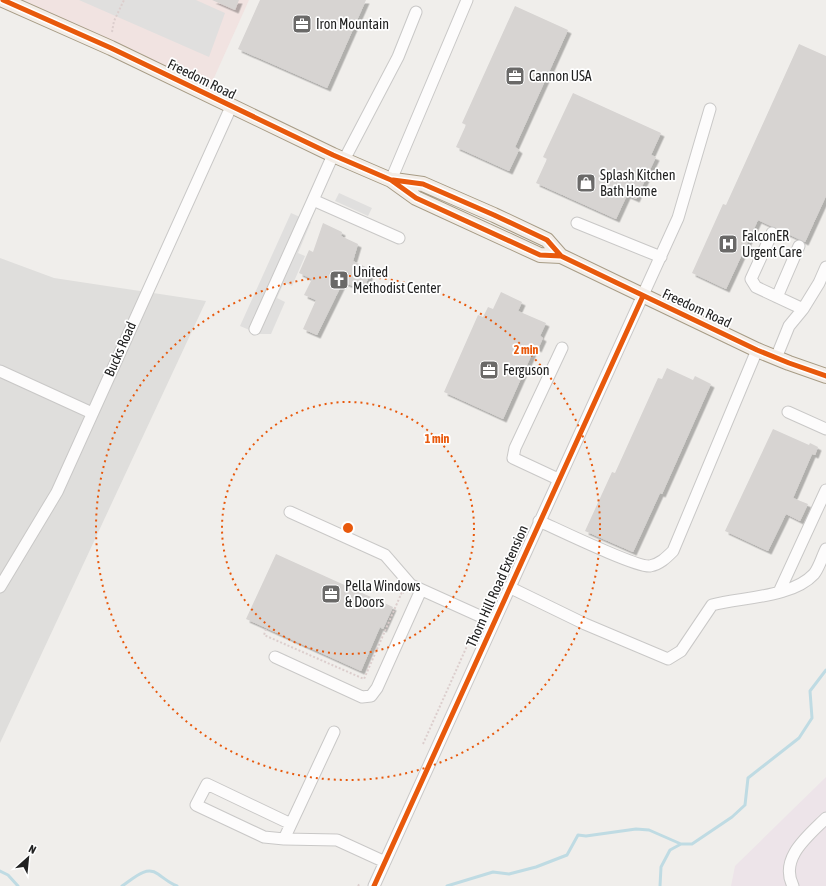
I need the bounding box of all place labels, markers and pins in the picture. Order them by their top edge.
office icon: Iron Mountain [291,13,313,35]
place label: Iron Mountain [316,16,389,32]
office icon: Cannon USA [504,65,526,87]
place label: Cannon USA [529,68,592,84]
place label: Splash Kitchen Bath Home [600,167,675,199]
shop icon: Splash Kitchen Bath Home [575,172,597,194]
place label: FalconER Urgent Care [742,228,802,260]
hospital icon: FalconER Urgent Care [717,233,739,255]
place label: United Methodist Center [353,264,442,296]
church icon: United Methodist Center [328,269,350,291]
office icon: Ferguson [478,359,500,381]
place label: Ferguson [503,362,550,378]
centre of rings [341,521,355,535]
place label: Pella Windows & Doors [345,578,421,610]
office icon: Pella Windows & Doors [320,583,342,605]

